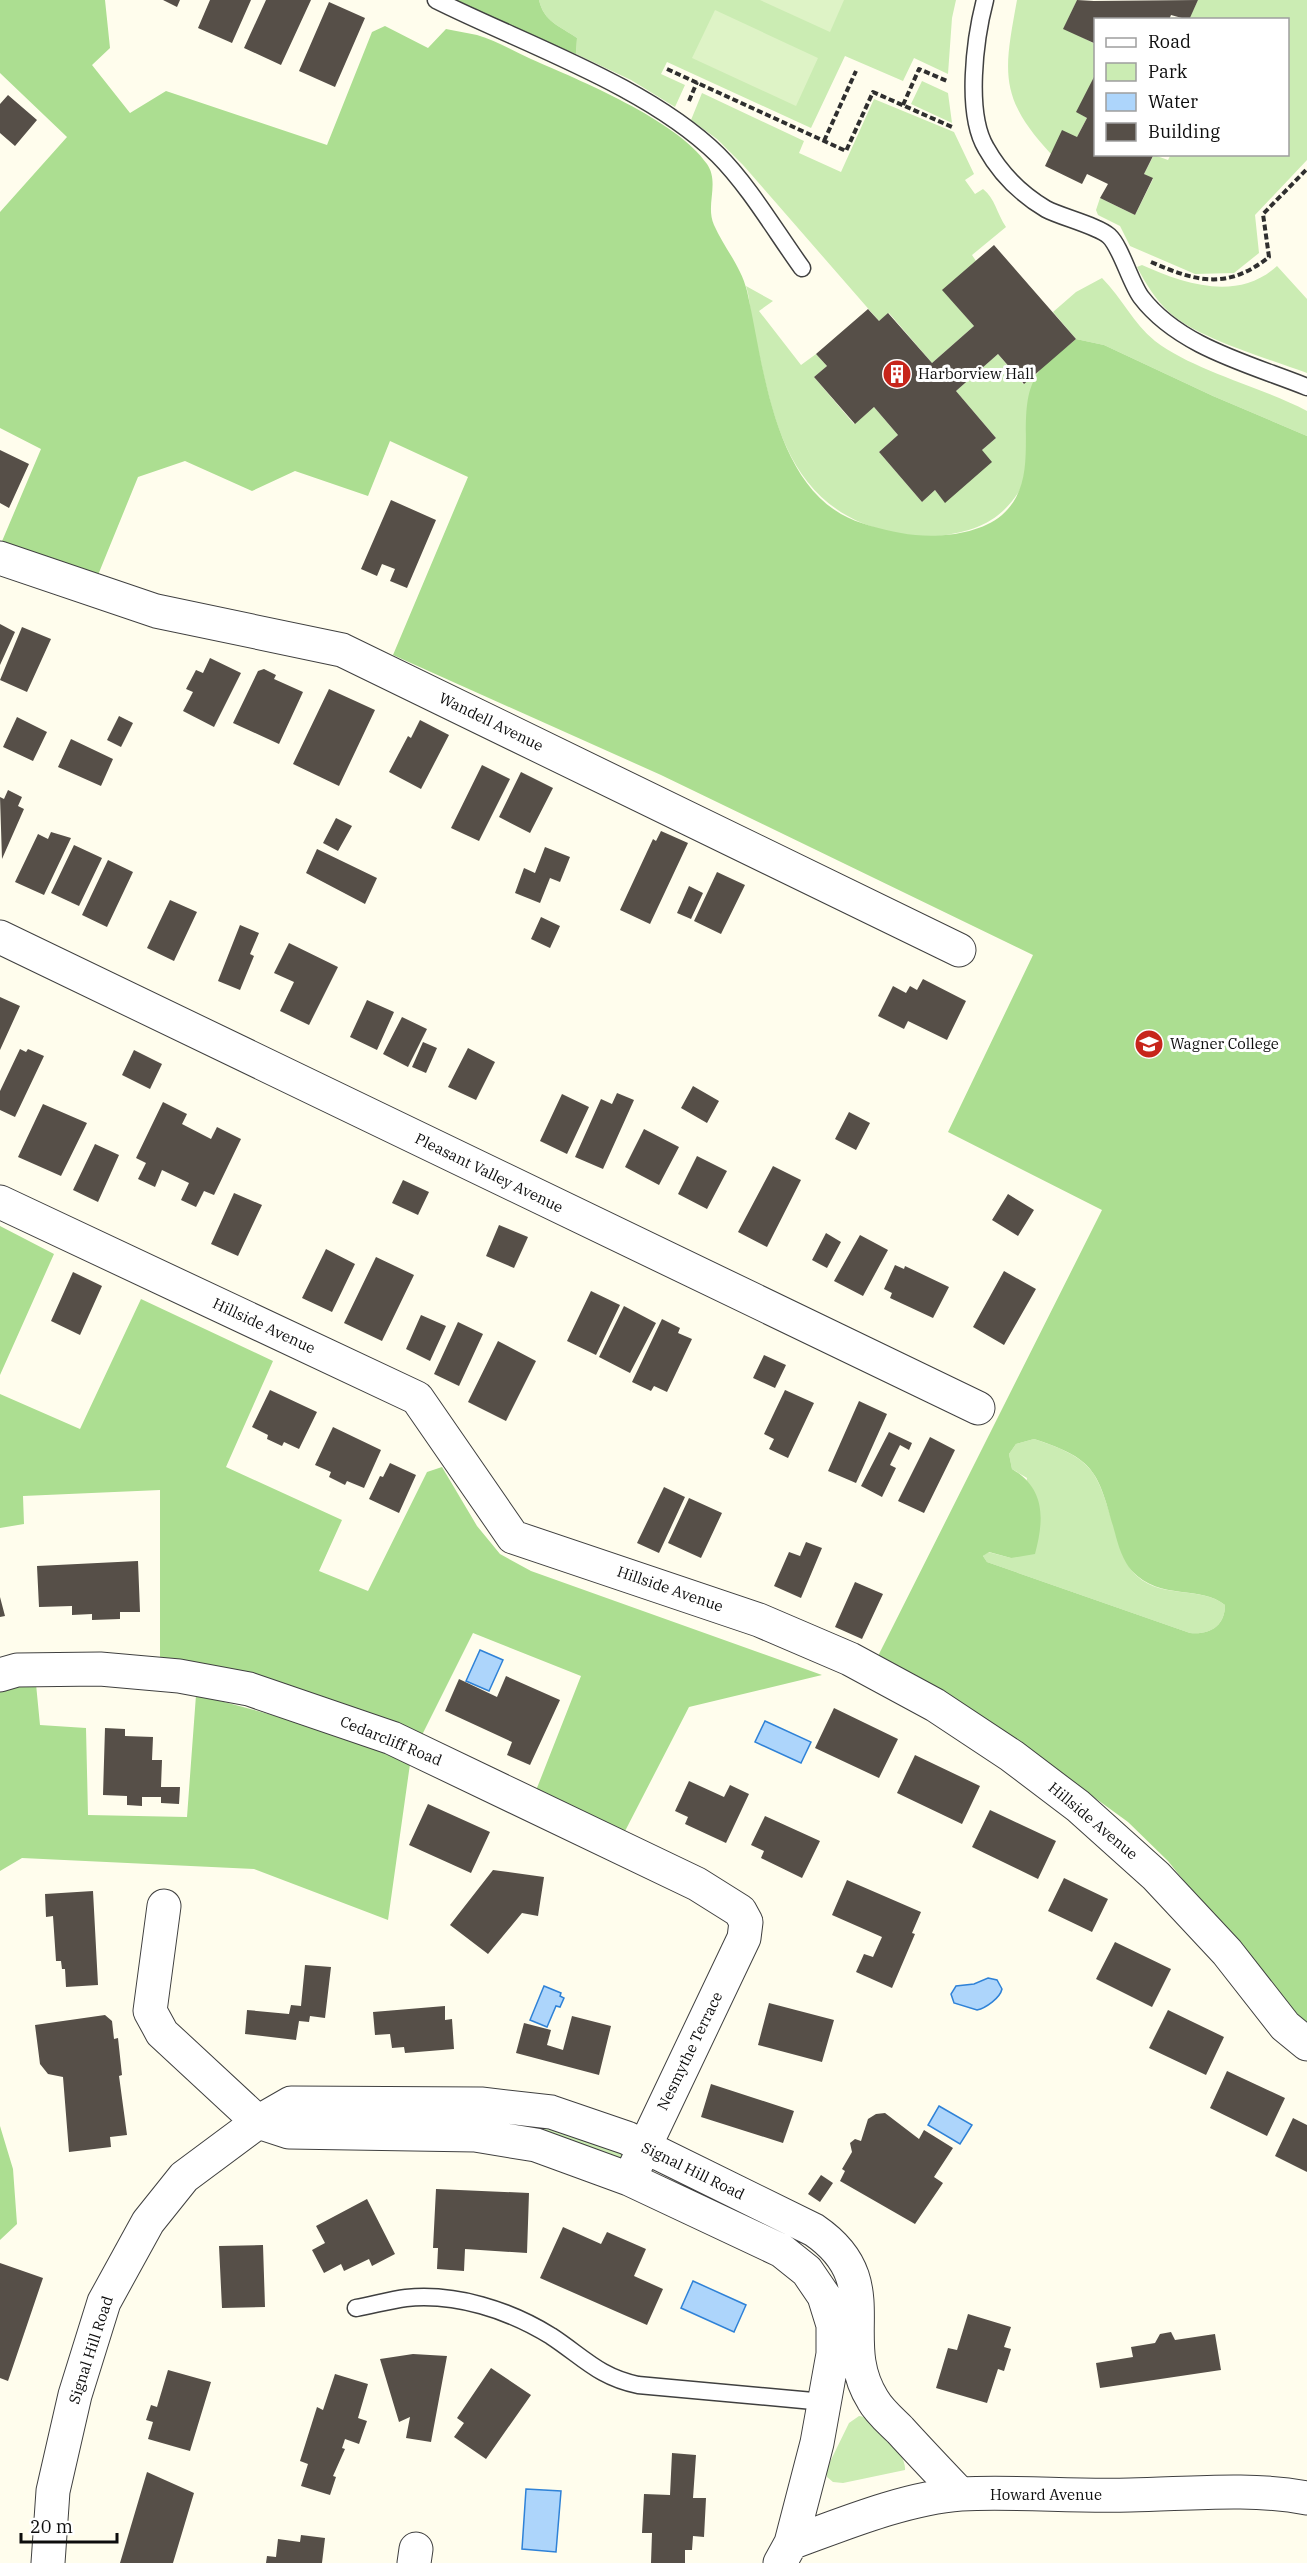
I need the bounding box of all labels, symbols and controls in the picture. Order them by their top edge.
legend [1094,18,1289,156]
text: Road [1148,30,1191,53]
text: Park [1148,60,1188,83]
text: Water [1148,90,1198,113]
text: Building [1148,120,1220,143]
building icon: Harborview Hall [881,358,913,390]
place label: Harborview Hall [918,364,1034,383]
street label: Wandell Avenue [436,688,547,755]
school or university icon: Wagner College [1133,1028,1165,1060]
place label: Wagner College [1170,1034,1279,1053]
street label: Pleasant Valley Avenue [412,1128,566,1217]
street label: Hillside Avenue [210,1293,319,1358]
street label: Hillside Avenue [615,1561,726,1616]
street label: Cedarcliff Road [337,1711,445,1770]
street label: Hillside Avenue [1045,1778,1142,1864]
street label: Nesmythe Terrace [653,1988,726,2113]
street label: Signal Hill Road [639,2137,748,2204]
street label: Signal Hill Road [64,2294,117,2406]
street label: Howard Avenue [990,2485,1102,2504]
scale bar [21,2506,117,2544]
text: 20 m [30,2515,73,2538]

